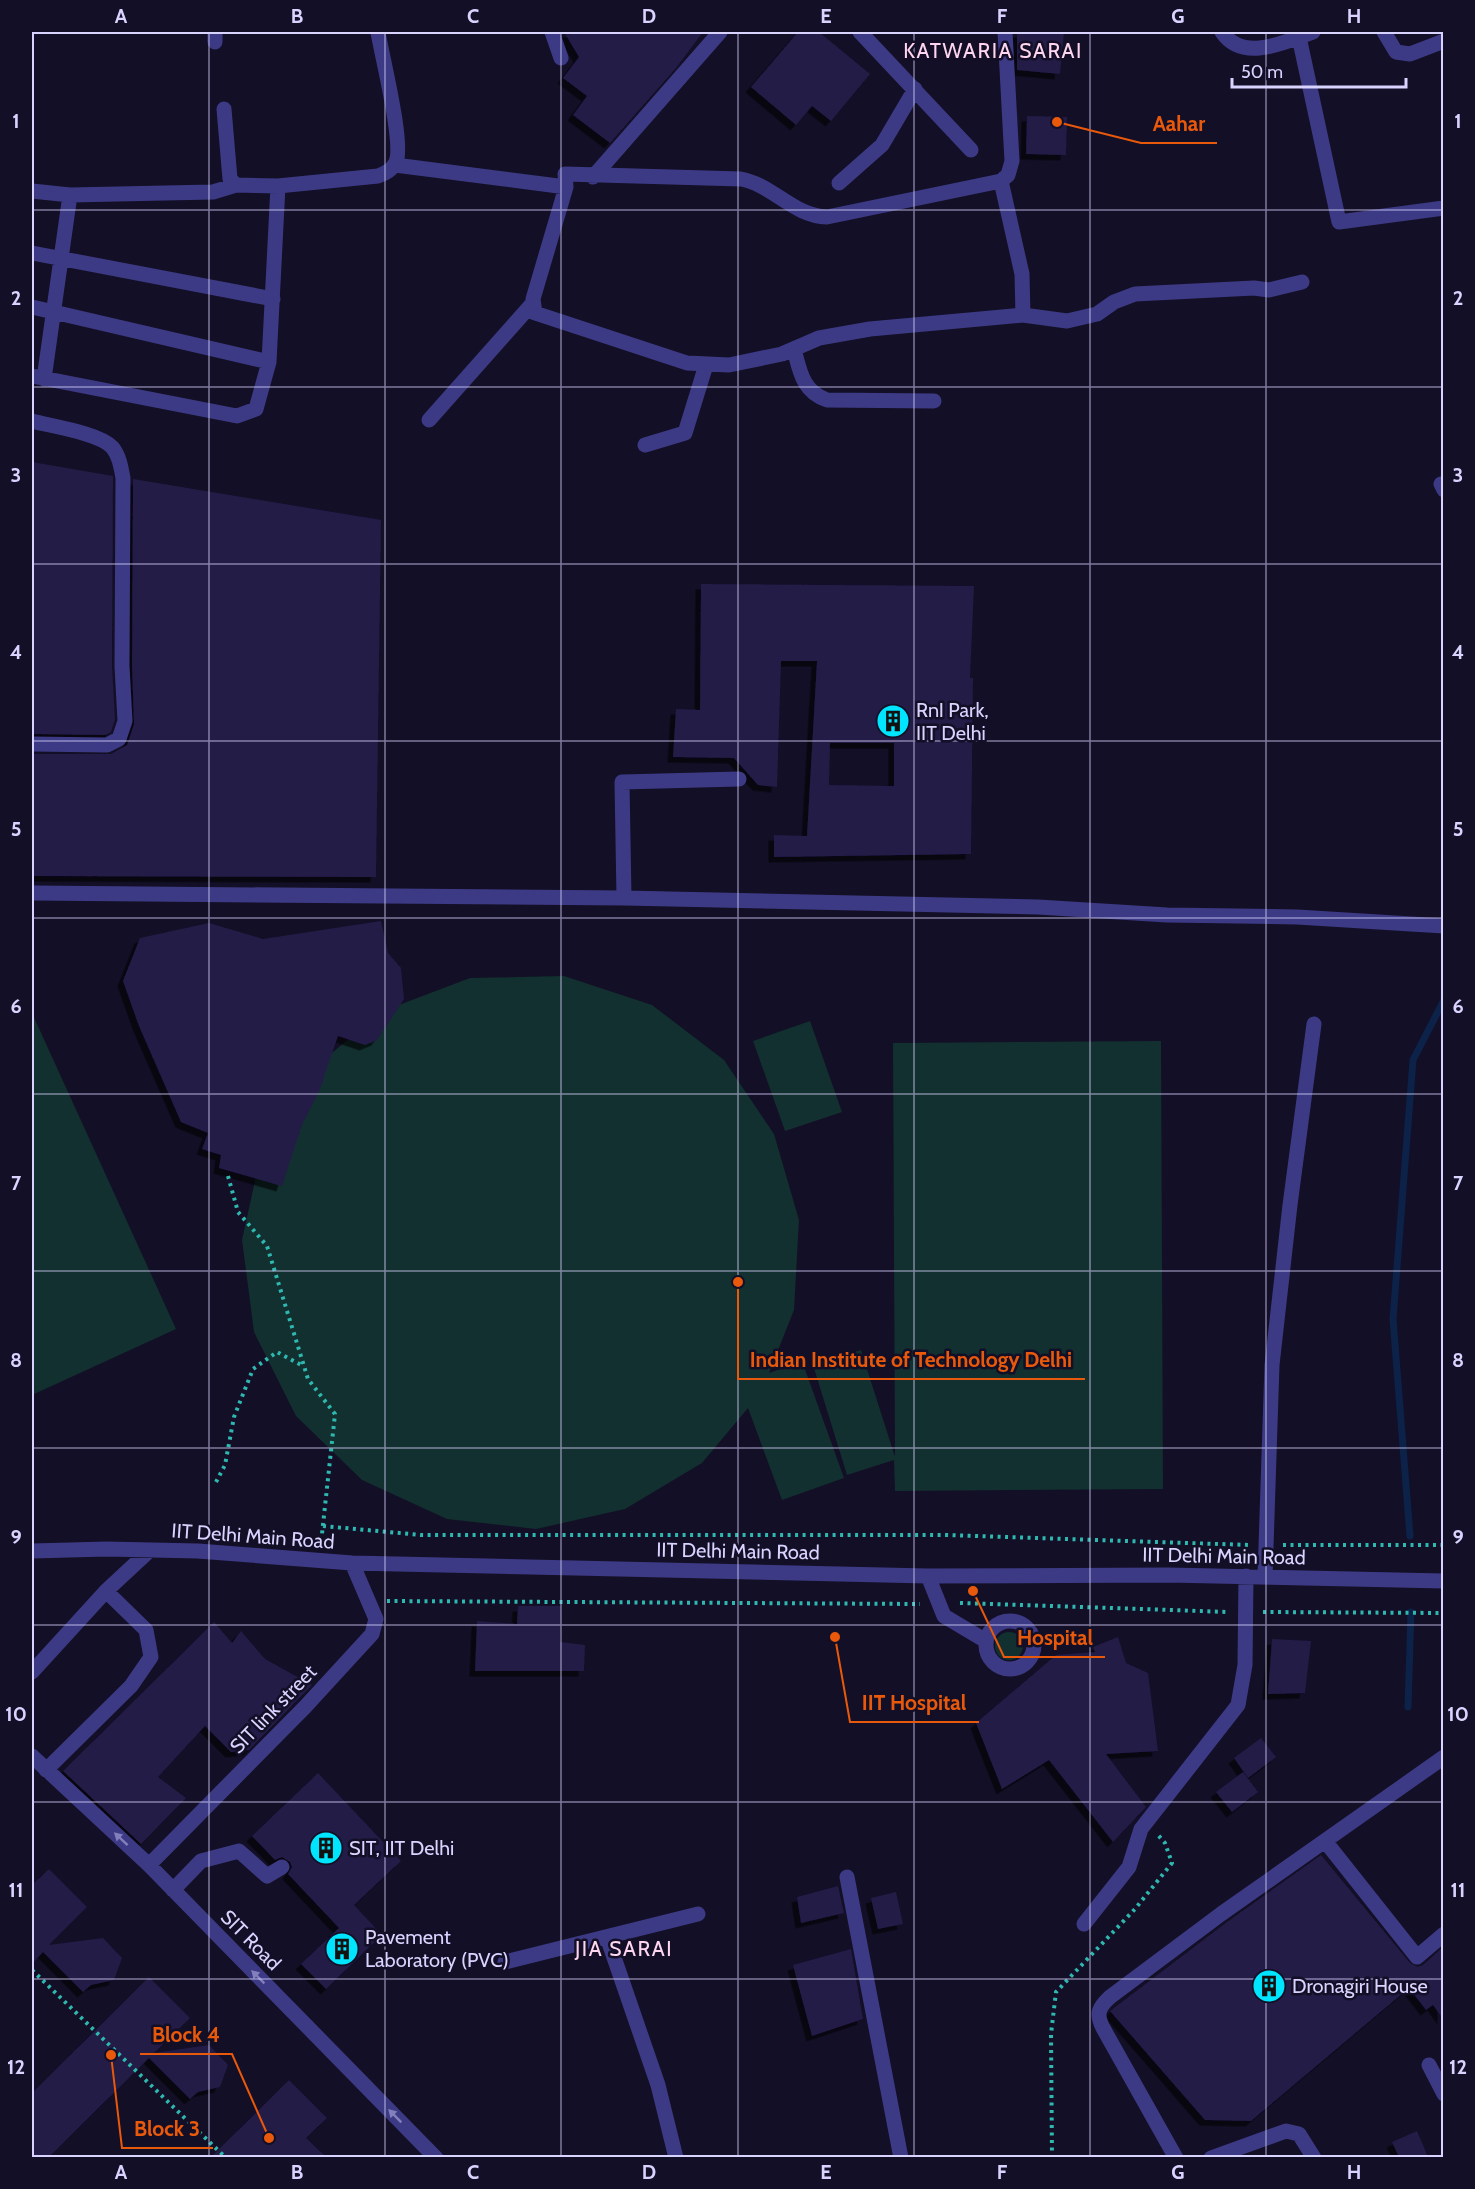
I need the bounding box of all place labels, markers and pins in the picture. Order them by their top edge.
callout: Aahar [1141,104,1217,143]
place label: RnI Park, IIT Delhi [916,698,989,745]
building icon: RnI Park, IIT Delhi [875,703,911,739]
callout: Indian Institute of Technology Delhi [738,1340,1085,1379]
callout: Hospital [1004,1618,1105,1657]
callout: IIT Hospital [850,1683,979,1722]
building icon: SIT, IIT Delhi [308,1830,344,1866]
place label: SIT, IIT Delhi [349,1836,454,1860]
place label: Pavement Laboratory (PVC) [365,1925,509,1972]
building icon: Pavement Laboratory (PVC) [324,1931,360,1967]
building icon: Dronagiri House [1251,1968,1287,2004]
place label: Dronagiri House [1292,1974,1428,1998]
callout: Block 4 [140,2015,232,2054]
callout: Block 3 [122,2109,213,2148]

